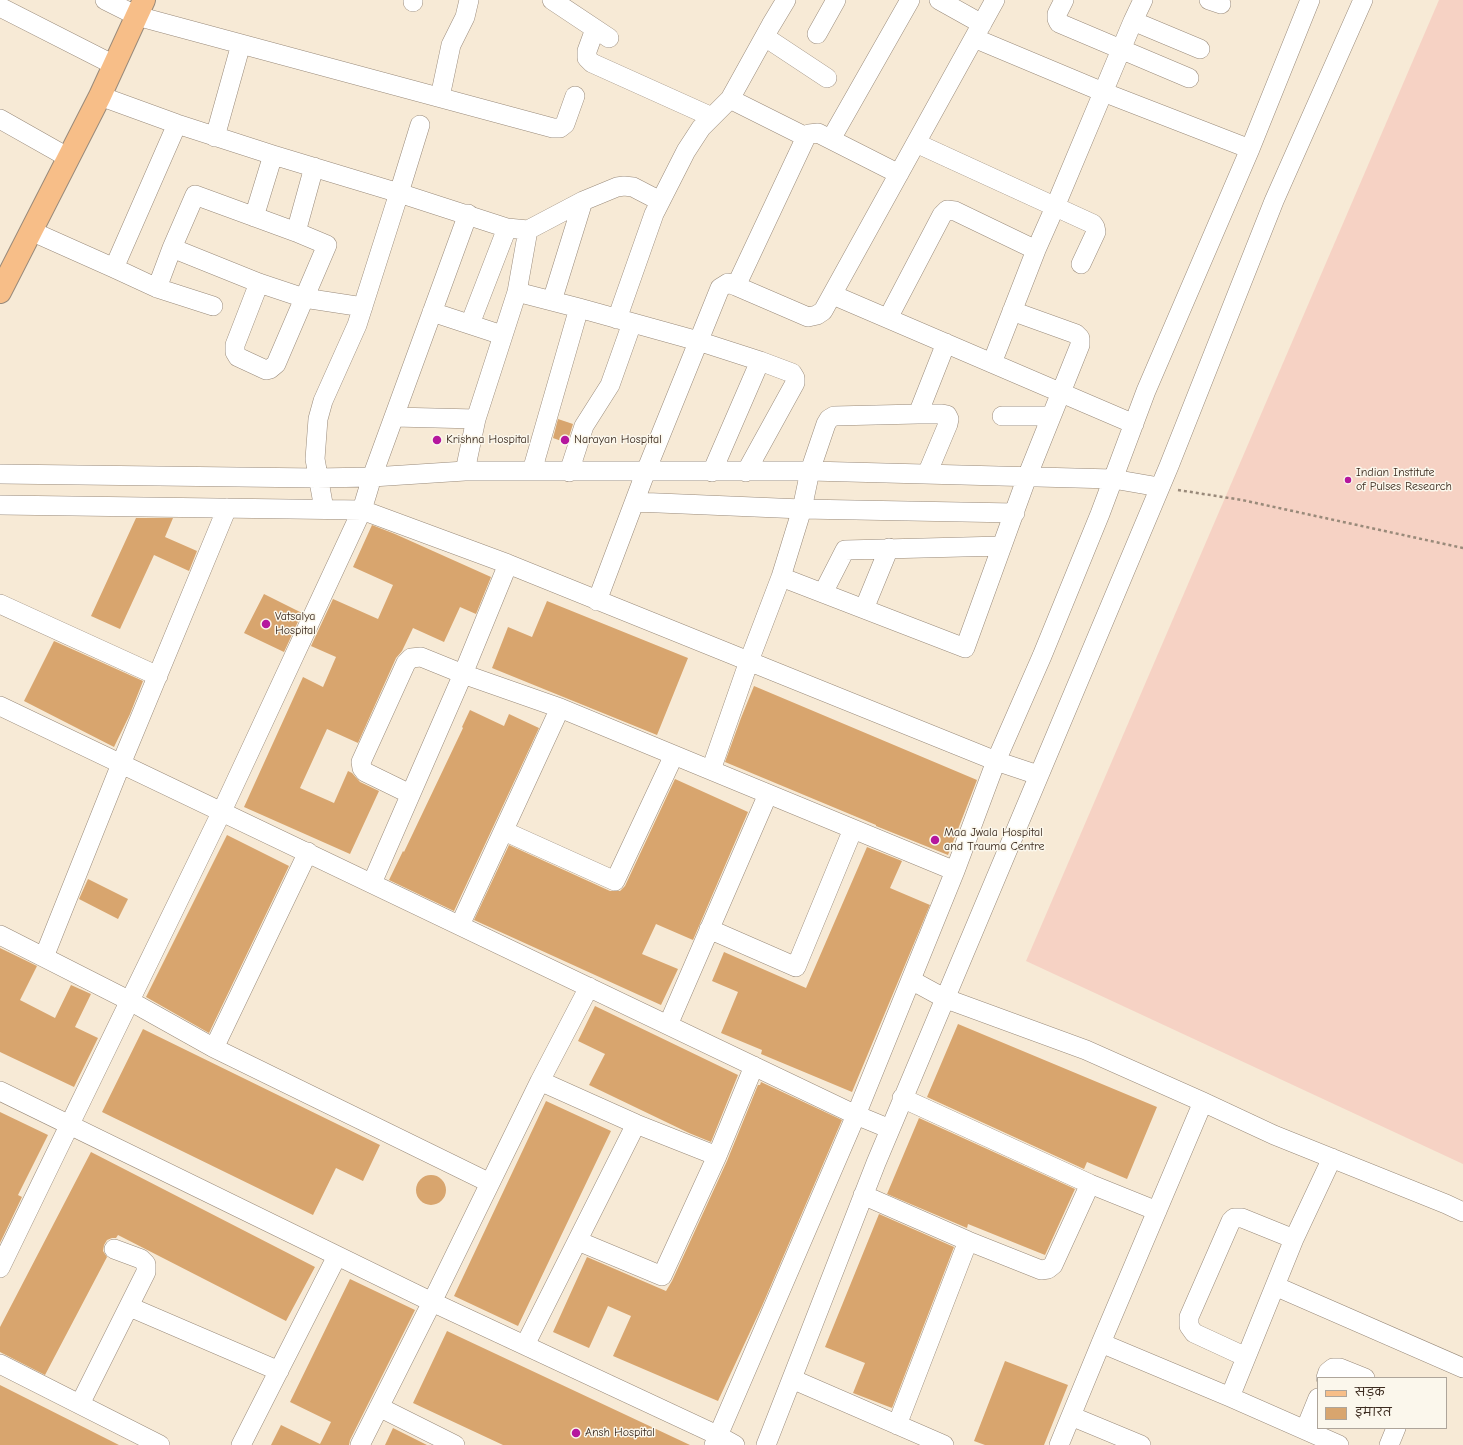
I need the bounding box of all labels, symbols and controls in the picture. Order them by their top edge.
place label: Krishna Hospital [446,433,529,447]
place label: Narayan Hospital [574,433,662,447]
marker: Krishna Hospital [431,434,443,446]
marker: Narayan Hospital [559,434,571,446]
place label: Indian Institute of Pulses Research [1356,466,1452,494]
marker: Indian Institute of Pulses Research [1343,475,1353,485]
place label: Vatsalya Hospital [275,610,316,638]
marker: Vatsalya Hospital [260,618,272,630]
place label: Maa Jwala Hospital and Trauma Centre [944,826,1044,854]
marker: Maa Jwala Hospital and Trauma Centre [929,834,941,846]
legend [1317,1377,1447,1429]
text: सड़क [1355,1385,1385,1399]
text: इमारत [1355,1405,1392,1419]
place label: Ansh Hospital [585,1426,655,1440]
marker: Ansh Hospital [570,1427,582,1439]

